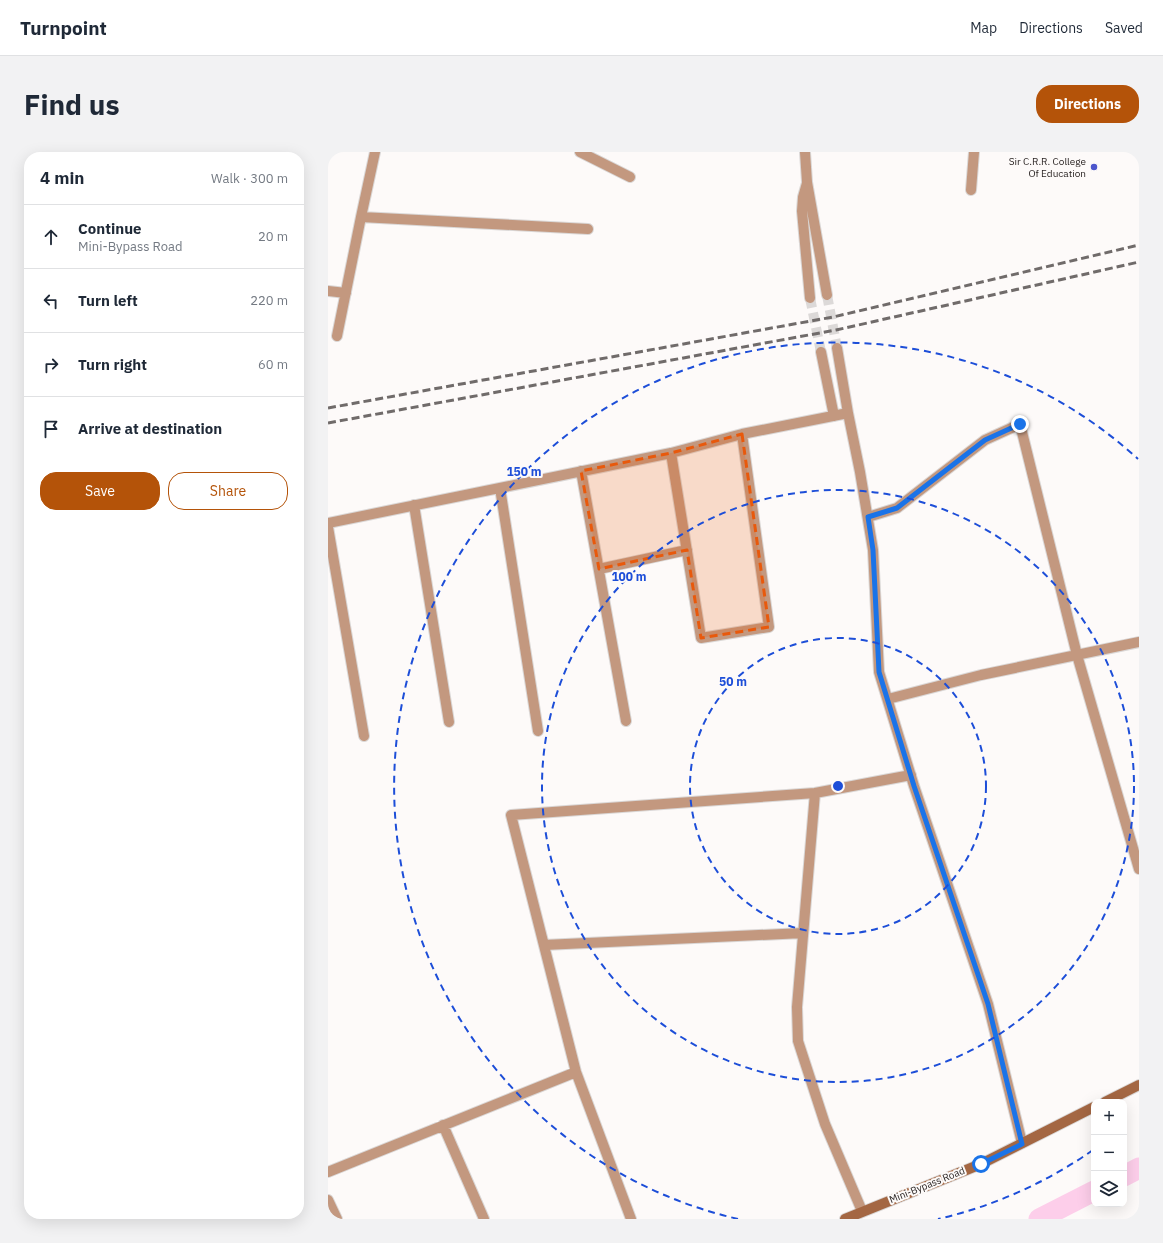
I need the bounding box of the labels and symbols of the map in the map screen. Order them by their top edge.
place label: Sir C.R.R. College Of Education [1009,155,1086,180]
marker: Sir C.R.R. College Of Education [1089,162,1099,172]
route end [1011,415,1029,433]
text: 150 m [506,464,542,479]
text: 100 m [611,569,647,584]
text: 50 m [719,674,747,689]
centre of rings [831,779,845,793]
route start [972,1155,990,1173]
street label: Mini-Bypass Road [887,1164,967,1206]

